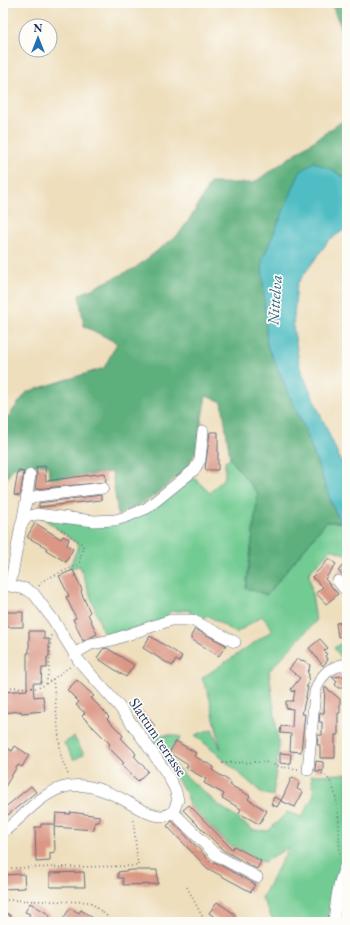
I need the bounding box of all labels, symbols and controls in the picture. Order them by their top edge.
north arrow [18,18,58,58]
text: N [34,21,43,35]
water label: Nittelva [262,274,287,327]
street label: Slattum terrasse [125,694,192,780]

